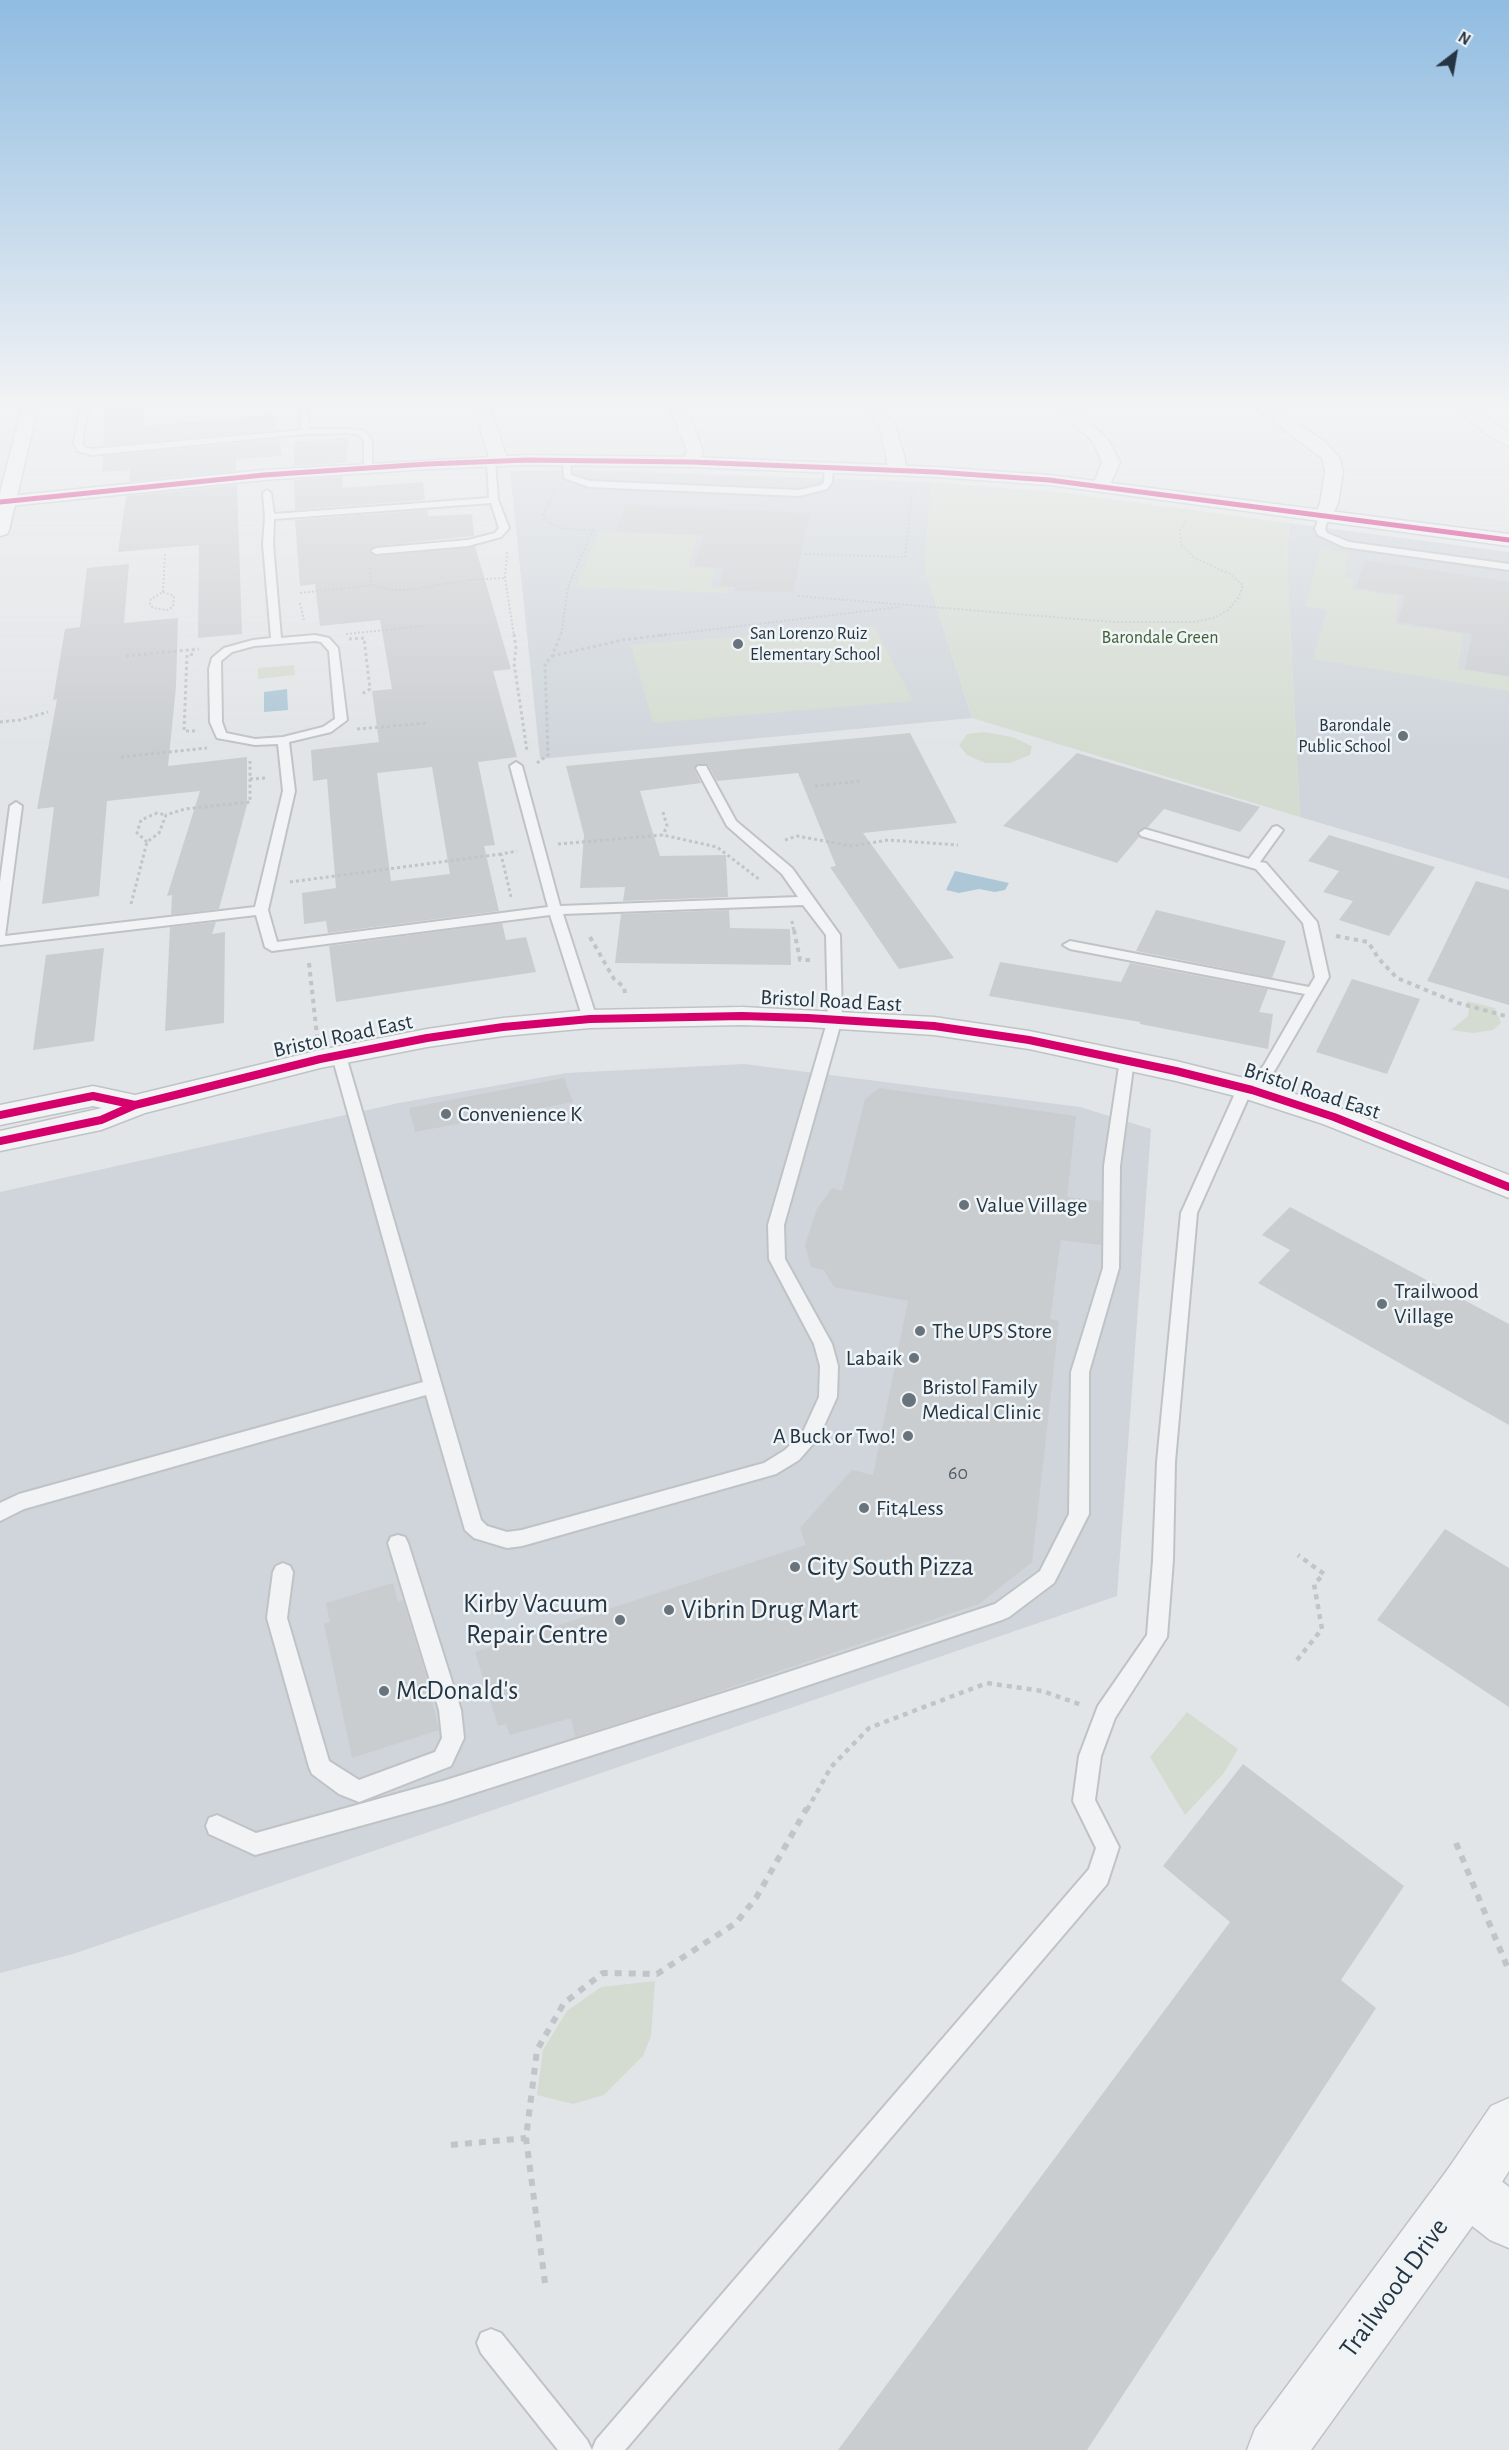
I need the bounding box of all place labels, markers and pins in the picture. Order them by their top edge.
place label: San Lorenzo Ruiz Elementary School [750,623,880,666]
marker: San Lorenzo Ruiz Elementary School [731,637,745,651]
place label: Barondale Public School [1298,715,1391,758]
marker: Barondale Public School [1396,729,1410,743]
place label: Convenience K [458,1101,582,1127]
marker: Convenience K [439,1107,453,1121]
place label: Value Village [976,1192,1087,1218]
marker: Value Village [957,1198,971,1212]
place label: Trailwood Village [1394,1278,1479,1330]
marker: Trailwood Village [1375,1297,1389,1311]
place label: The UPS Store [932,1318,1052,1344]
marker: The UPS Store [913,1324,927,1338]
place label: Labaik [846,1345,902,1371]
marker: Labaik [907,1351,921,1365]
place label: Bristol Family Medical Clinic [922,1374,1041,1426]
marker: Bristol Family Medical Clinic [900,1391,918,1409]
place label: A Buck or Two! [773,1423,896,1449]
marker: A Buck or Two! [901,1429,915,1443]
place label: Fit4Less [876,1495,944,1521]
marker: Fit4Less [857,1501,871,1515]
place label: City South Pizza [807,1551,974,1583]
marker: City South Pizza [788,1560,802,1574]
place label: Kirby Vacuum Repair Centre [463,1588,608,1651]
place label: Vibrin Drug Mart [681,1594,858,1626]
marker: Vibrin Drug Mart [662,1603,676,1617]
marker: Kirby Vacuum Repair Centre [613,1613,627,1627]
place label: McDonald's [396,1675,518,1707]
marker: McDonald's [377,1684,391,1698]

